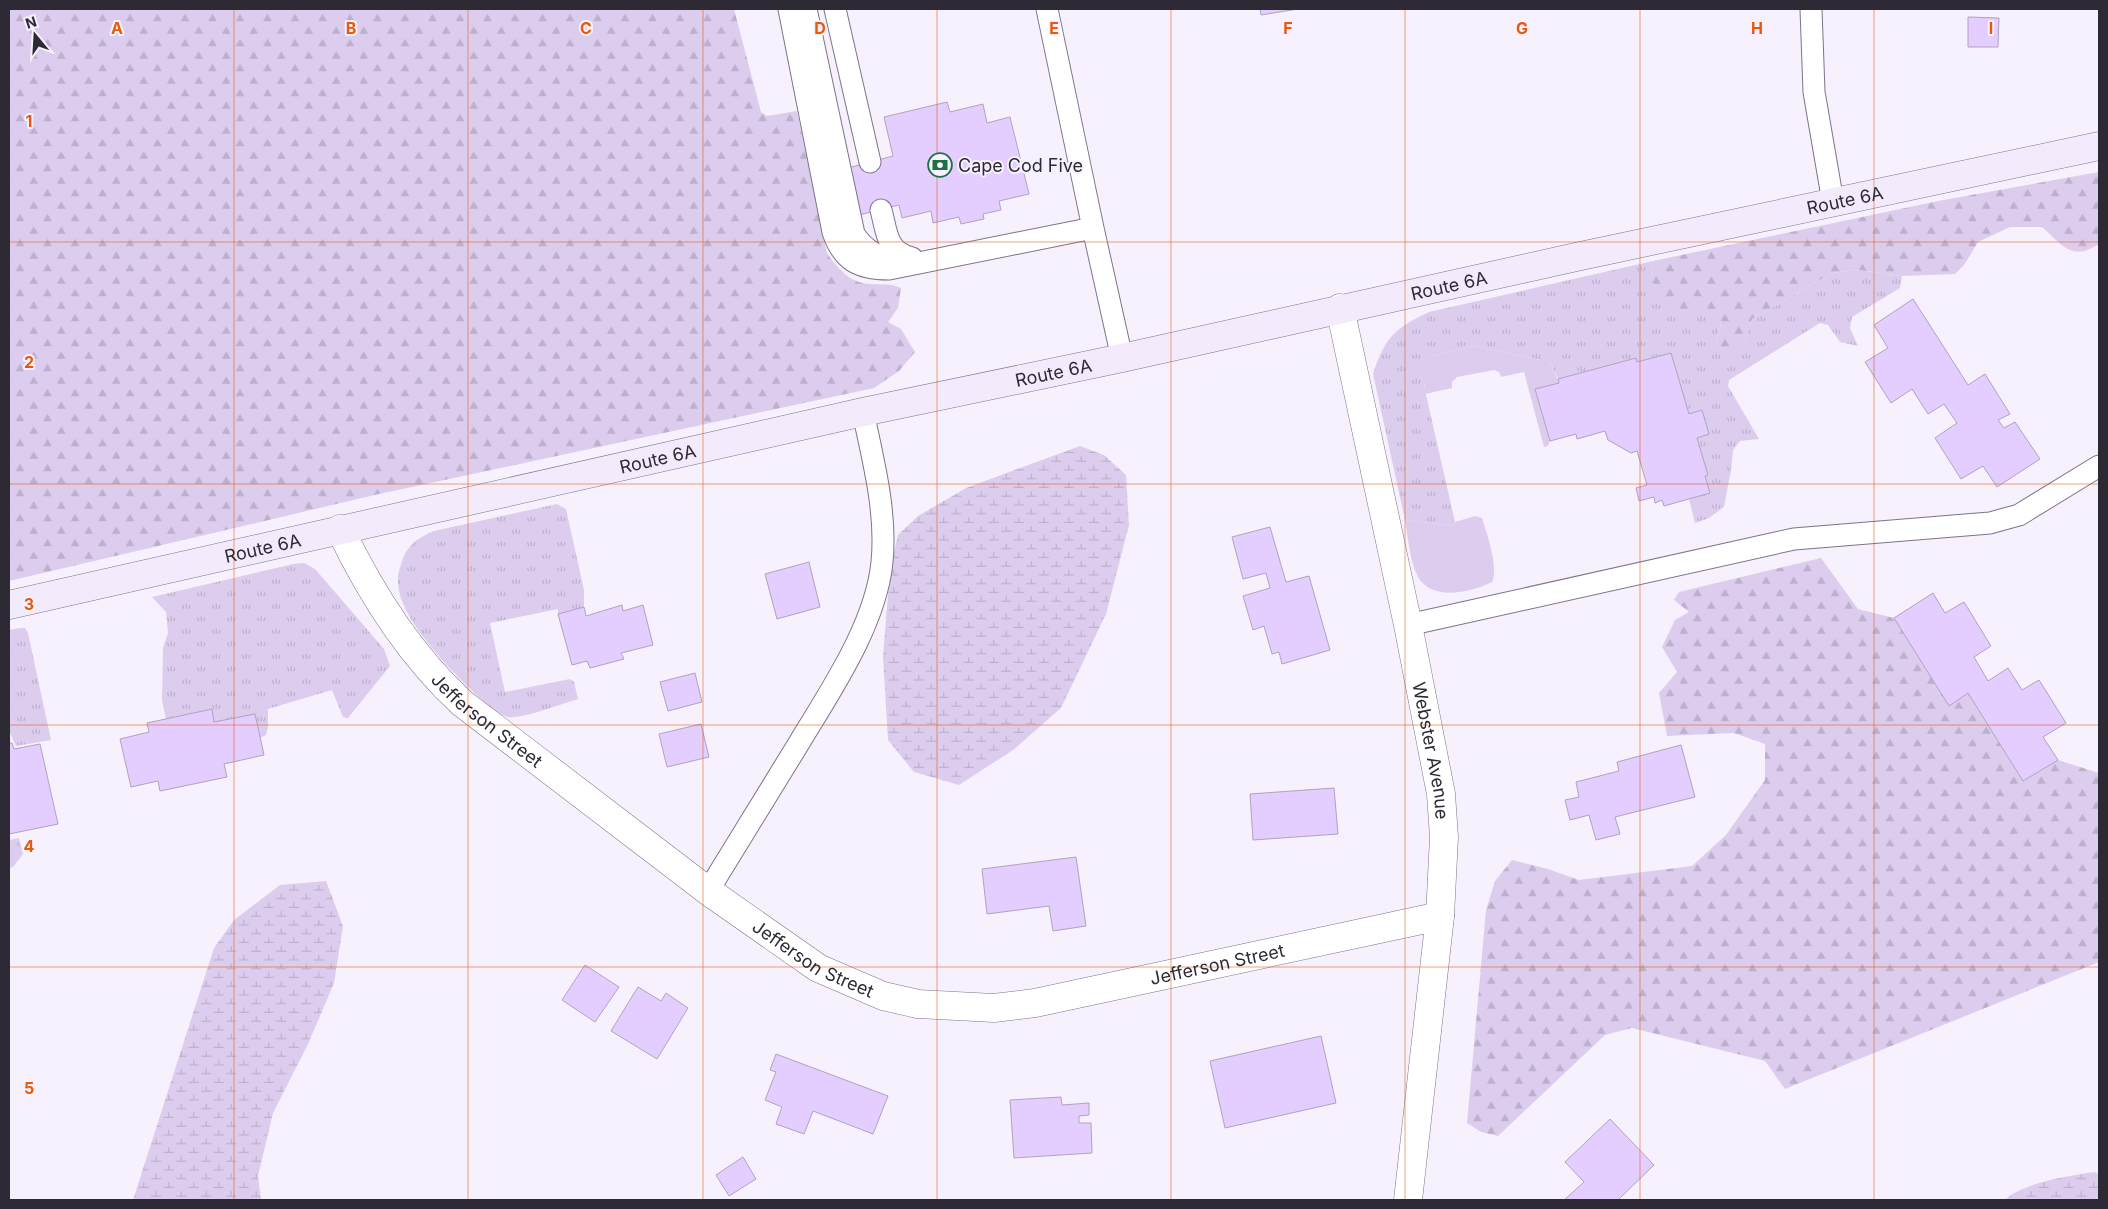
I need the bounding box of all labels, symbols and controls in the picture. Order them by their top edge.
north arrow [10,10,60,60]
text: N [23,12,39,32]
text: A [111,18,123,38]
text: B [346,18,356,38]
text: C [580,18,592,38]
text: D [814,18,826,38]
text: E [1049,18,1059,38]
text: F [1283,18,1293,38]
text: G [1516,18,1528,38]
text: H [1751,18,1763,38]
text: I [1989,18,1993,38]
text: 1 [26,111,32,131]
bank icon: Cape Cod Five [927,152,953,178]
place label: Cape Cod Five [958,155,1083,176]
street label: Route 6A [1805,182,1885,218]
street label: Route 6A [1409,267,1489,304]
text: 2 [24,352,34,372]
street label: Route 6A [1013,354,1094,391]
street label: Route 6A [617,440,698,477]
street label: Route 6A [222,529,303,566]
text: 3 [24,594,34,614]
street label: Jefferson Street [427,669,547,771]
street label: Webster Avenue [1409,680,1453,820]
text: 4 [24,836,35,856]
street label: Jefferson Street [749,915,877,1001]
street label: Jefferson Street [1148,939,1286,989]
text: 5 [24,1078,34,1098]

